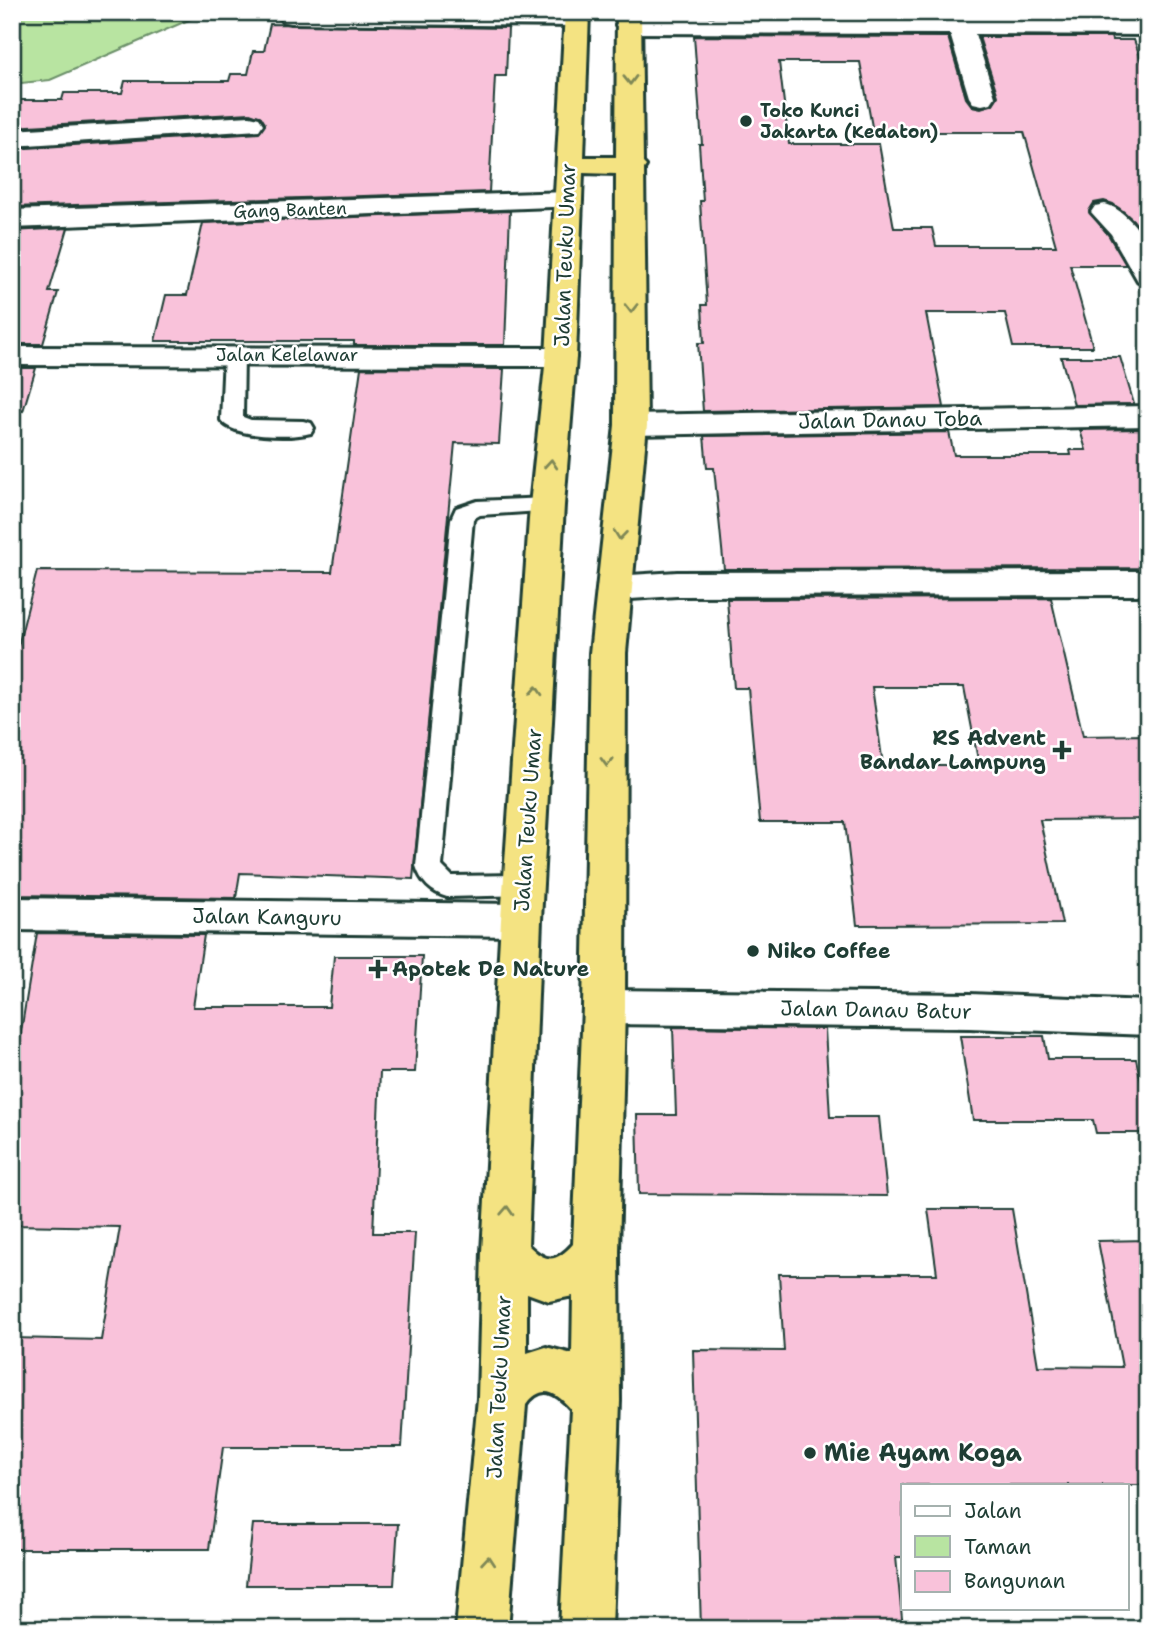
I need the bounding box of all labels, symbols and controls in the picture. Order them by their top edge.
one-way arrow [622,76,638,86]
place label: Toko Kunci Jakarta (Kedaton) [760,99,938,144]
marker: Toko Kunci Jakarta (Kedaton) [738,113,754,129]
street label: Jalan Teuku Umar [548,162,582,348]
street label: Gang Banten [233,196,347,224]
one-way arrow [624,303,639,314]
street label: Jalan Kelelawar [216,343,358,367]
street label: Jalan Danau Toba [798,404,982,436]
one-way arrow [543,458,558,469]
one-way arrow [613,529,628,541]
one-way arrow [528,685,543,696]
place label: RS Advent Bandar Lampung [860,724,1046,776]
street label: Jalan Teuku Umar [508,727,548,913]
marker: RS Advent Bandar Lampung [1052,740,1072,760]
one-way arrow [599,757,615,768]
street label: Jalan Kanguru [192,902,342,932]
place label: Niko Coffee [767,937,891,965]
marker: Niko Coffee [745,943,761,959]
place label: Apotek De Nature [392,955,589,983]
marker: Apotek De Nature [370,961,386,977]
street label: Jalan Danau Batur [780,994,972,1026]
one-way arrow [499,1206,514,1217]
street label: Jalan Teuku Umar [480,1294,518,1480]
place label: Mie Ayam Koga [824,1437,1022,1469]
marker: Mie Ayam Koga [802,1445,818,1461]
legend [901,1484,1128,1610]
text: Jalan [964,1497,1022,1525]
text: Taman [964,1533,1032,1561]
one-way arrow [480,1555,495,1566]
text: Bangunan [964,1567,1065,1595]

